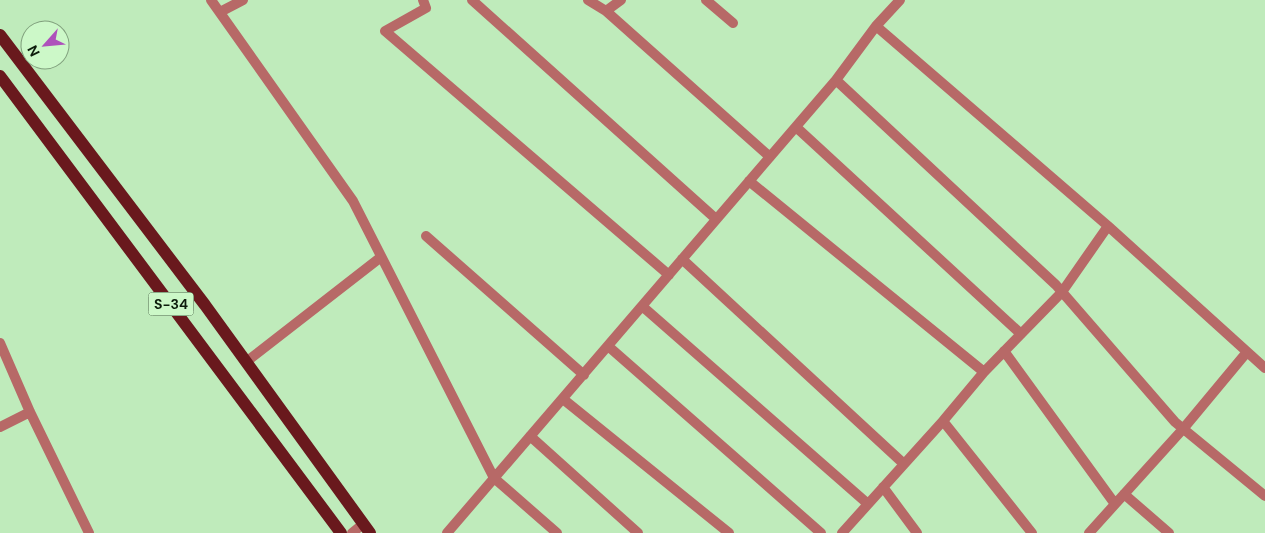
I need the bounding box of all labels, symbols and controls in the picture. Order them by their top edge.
north arrow [20,20,70,70]
text: N [23,42,44,60]
road number: S-34 [148,292,194,316]

